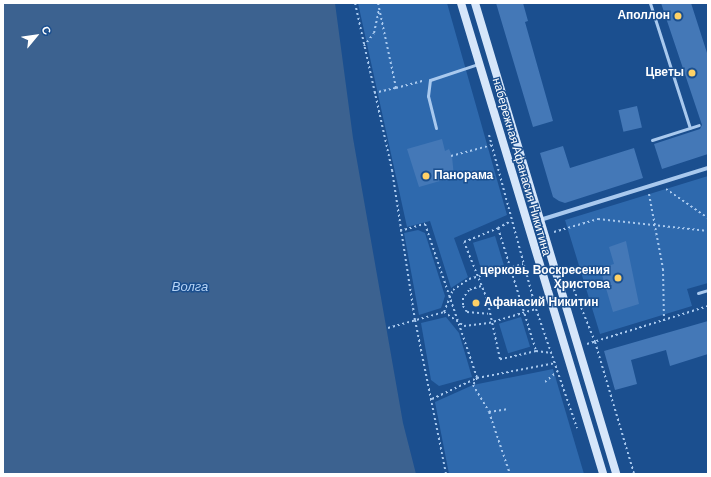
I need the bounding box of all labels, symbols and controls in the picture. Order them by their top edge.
place label: Аполлон [617,9,670,23]
marker: Аполлон [673,11,683,21]
north arrow [16,16,56,56]
text: С [39,24,54,37]
place label: Цветы [645,66,684,80]
marker: Цветы [687,68,697,78]
street label: набережная Афанасия Никитина [489,76,553,258]
place label: Панорама [434,169,493,183]
marker: Панорама [421,171,431,181]
place label: церковь Воскресения Христова [480,264,610,292]
marker: церковь Воскресения Христова [613,273,623,283]
water label: Волга [172,279,208,295]
place label: Афанасий Никитин [484,296,598,310]
marker: Афанасий Никитин [471,298,481,308]

